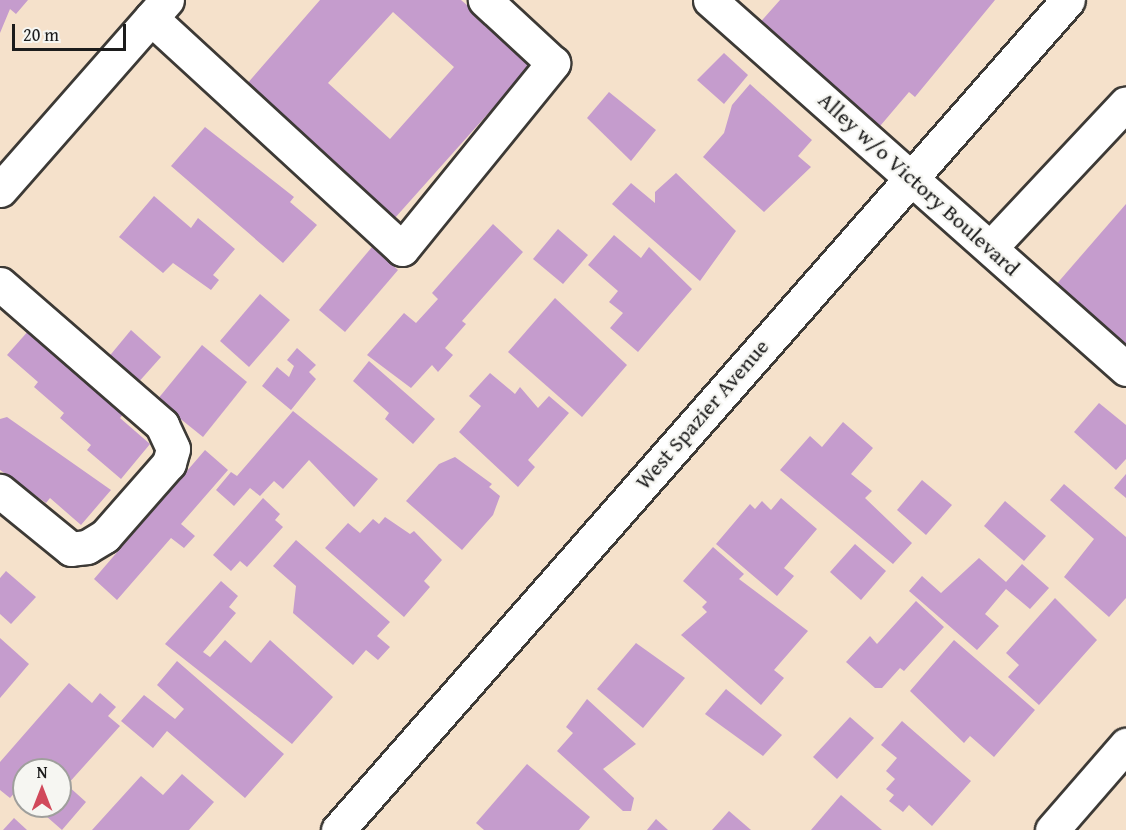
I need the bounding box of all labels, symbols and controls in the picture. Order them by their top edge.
scale bar [15,12,129,50]
text: 20 m [23,21,59,48]
street label: Alley w/o Victory Boulevard [813,87,1025,281]
street label: West Spazier Avenue [630,334,774,494]
north arrow [12,758,72,818]
text: N [37,760,47,784]

